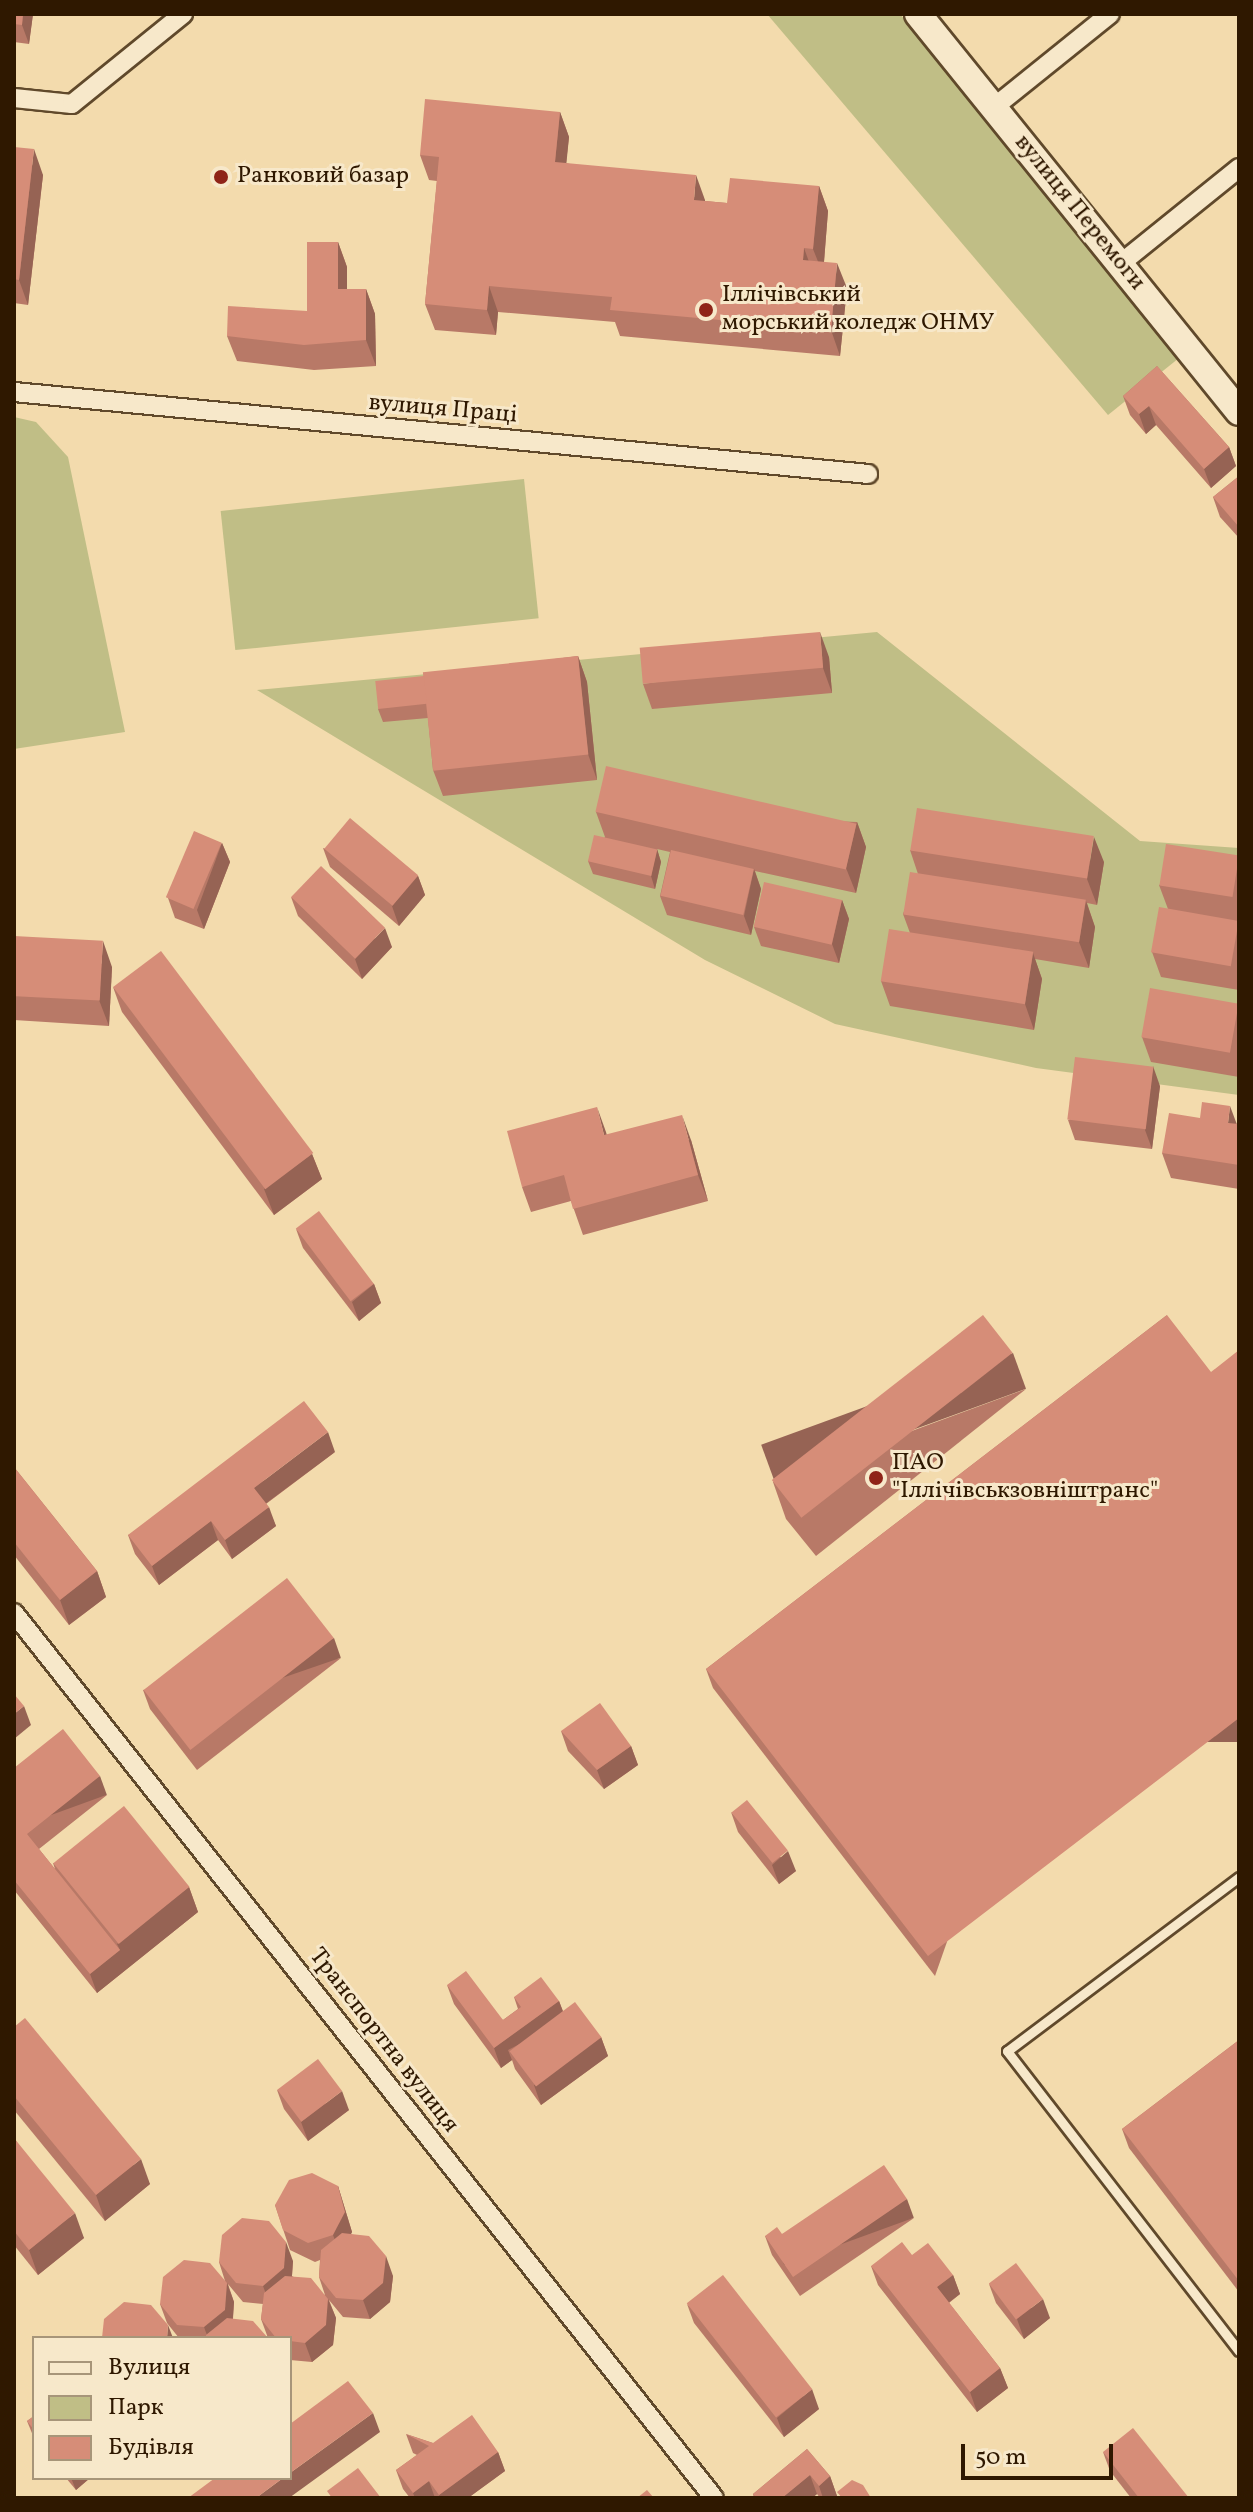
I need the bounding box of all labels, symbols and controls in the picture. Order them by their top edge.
street label: вулиця Перемоги [1007,129,1151,297]
place label: Ранковий базар [237,163,409,191]
marker: Ранковий базар [212,168,230,186]
place label: Іллічівський морський коледж ОНМУ [722,282,994,338]
marker: Іллічівський морський коледж ОНМУ [697,301,715,319]
street label: вулиця Праці [368,389,518,431]
place label: ПАО "Іллічівськзовніштранс" [892,1450,1158,1506]
marker: ПАО "Іллічівськзовніштранс" [867,1469,885,1487]
street label: Транспортна вулиця [302,1943,464,2139]
legend [32,2336,292,2480]
text: Вулиця [108,2351,190,2385]
text: Парк [108,2391,164,2425]
scale bar [965,2428,1117,2478]
text: Будівля [108,2431,194,2465]
text: 50 m [975,2441,1027,2475]

